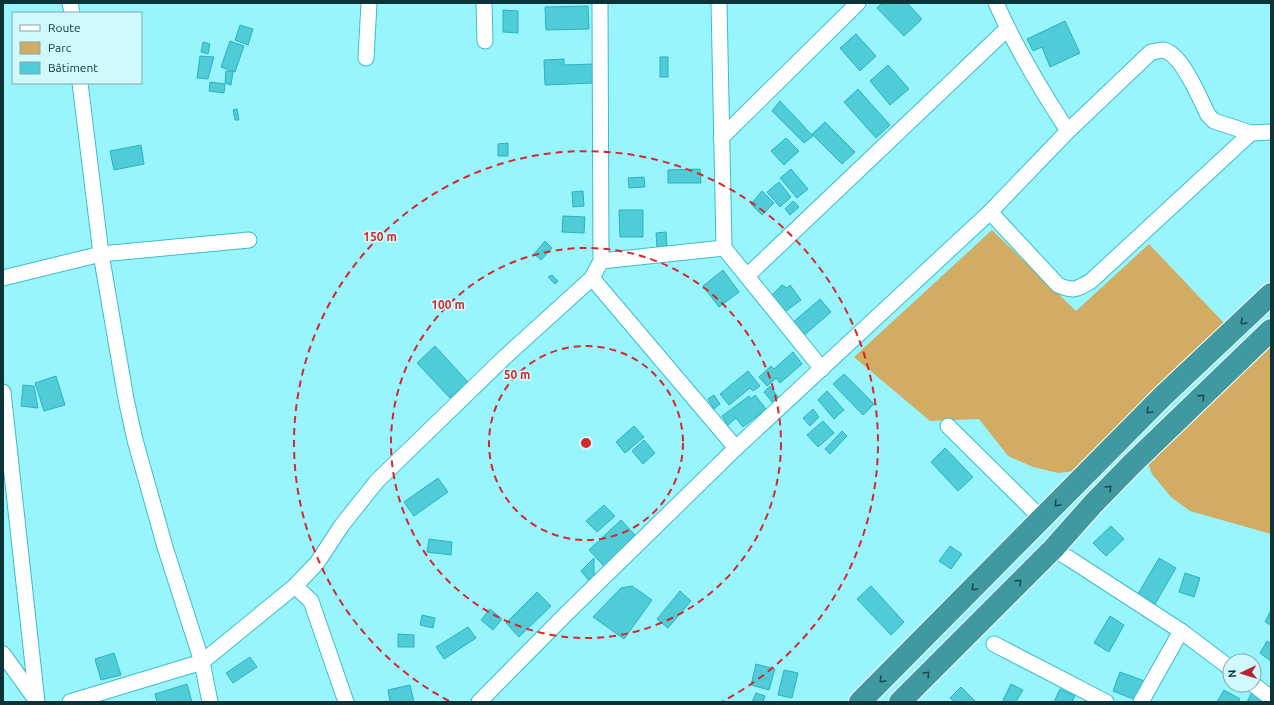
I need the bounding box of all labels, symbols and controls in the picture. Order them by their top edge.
legend [12,12,142,84]
text: Route [48,21,81,34]
text: Parc [48,41,72,54]
text: Bâtiment [48,61,98,74]
text: 150 m [363,230,397,243]
text: 100 m [431,298,465,311]
one-way arrow [1240,317,1248,324]
text: 50 m [504,368,530,381]
one-way arrow [1197,395,1205,402]
one-way arrow [1146,406,1153,414]
centre of rings [579,436,593,450]
one-way arrow [1104,485,1111,493]
one-way arrow [1055,499,1062,507]
one-way arrow [1014,580,1022,587]
one-way arrow [971,583,979,591]
north arrow [1222,653,1262,693]
text: N [1226,669,1238,678]
one-way arrow [922,671,930,679]
one-way arrow [879,675,887,683]

